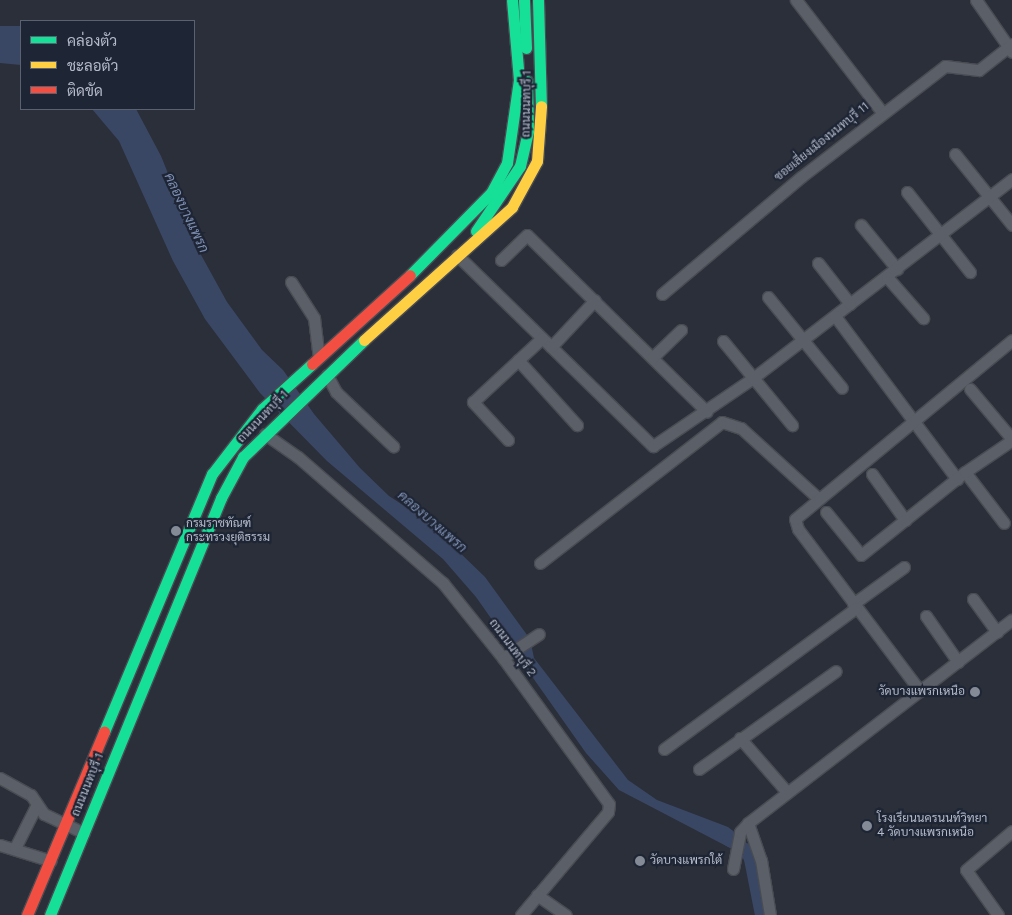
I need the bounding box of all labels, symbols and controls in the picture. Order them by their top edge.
legend [20,20,195,110]
text: คล่องตัว [67,32,117,50]
text: ชะลอตัว [67,57,118,75]
street label: ถนนนนทบุรี 1 [519,70,535,138]
text: ติดขัด [67,82,103,100]
street label: ซอยเลี่ยงเมืองนนทบุรี 11 [772,99,872,185]
water label: คลองบางแพรก [160,170,212,256]
street label: ถนนนนทบุรี 1 [235,388,291,446]
water label: คลองบางแพรก [394,487,470,557]
place label: กรมราชทัณฑ์ กระทรวงยุติธรรม [186,517,270,545]
marker: กรมราชทัณฑ์ กระทรวงยุติธรรม [170,525,182,537]
street label: ถนนนนทบุรี 2 [486,616,538,680]
place label: วัดบางแพรกเหนือ [878,685,965,699]
marker: วัดบางแพรกเหนือ [969,686,981,698]
street label: ถนนนนทบุรี 1 [69,751,107,819]
place label: โรงเรียนนครนนท์วิทยา 4 วัดบางแพรกเหนือ [877,812,987,840]
marker: โรงเรียนนครนนท์วิทยา 4 วัดบางแพรกเหนือ [861,820,873,832]
place label: วัดบางแพรกใต้ [650,854,722,868]
marker: วัดบางแพรกใต้ [634,855,646,867]

